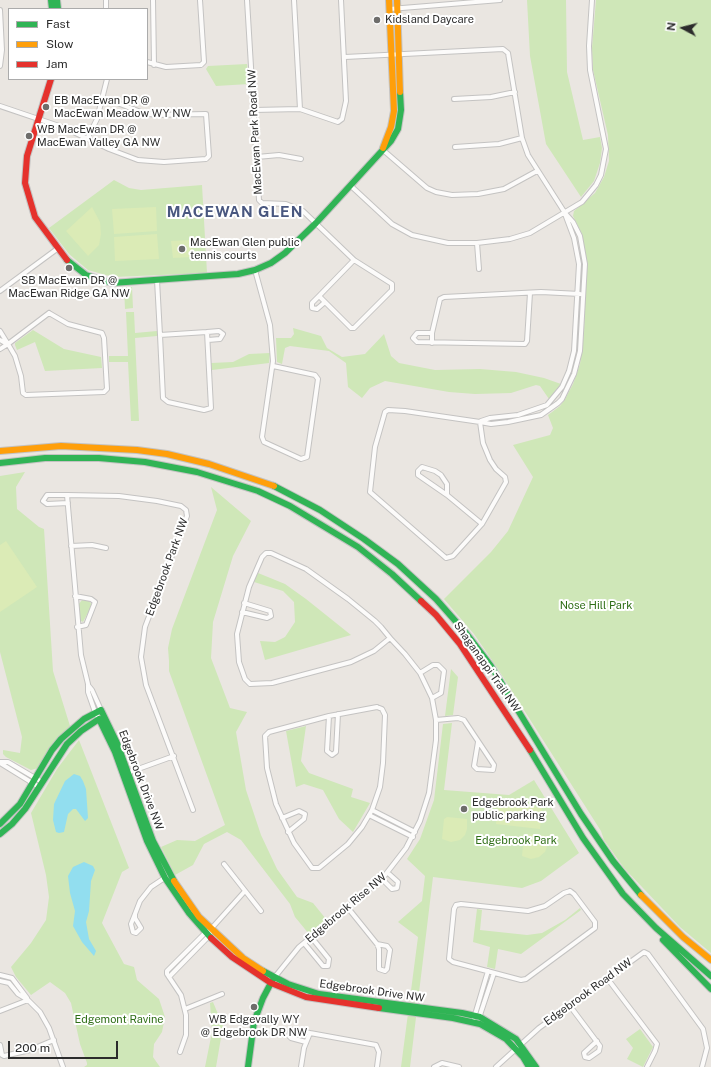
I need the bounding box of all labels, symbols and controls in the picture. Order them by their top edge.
legend [8,8,148,80]
north arrow [663,8,703,48]
place label: Kidsland Daycare [385,13,474,27]
marker: Kidsland Daycare [372,15,382,25]
text: Fast [46,17,70,31]
text: N [665,22,678,32]
text: Slow [46,37,73,51]
text: Jam [46,57,68,71]
street label: MacEwan Park Road NW [245,69,265,195]
place label: EB MacEwan DR @ MacEwan Meadow WY NW [54,94,191,120]
marker: EB MacEwan DR @ MacEwan Meadow WY NW [41,102,51,112]
place label: WB MacEwan DR @ MacEwan Valley GA NW [37,123,160,149]
marker: WB MacEwan DR @ MacEwan Valley GA NW [24,131,34,141]
district label: MACEWAN GLEN [167,203,303,221]
place label: MacEwan Glen public tennis courts [190,236,300,262]
marker: MacEwan Glen public tennis courts [177,244,187,254]
marker: SB MacEwan DR @ MacEwan Ridge GA NW [64,263,74,273]
place label: SB MacEwan DR @ MacEwan Ridge GA NW [8,274,130,300]
street label: Edgebrook Park NW [143,516,191,618]
park label: Nose Hill Park [560,599,632,613]
street label: Shaganappi Trail NW [451,619,523,715]
street label: Edgebrook Drive NW [116,728,166,832]
place label: Edgebrook Park public parking [472,796,554,822]
marker: Edgebrook Park public parking [459,804,469,814]
park label: Edgebrook Park [475,834,557,848]
street label: Edgebrook Rise NW [303,870,389,946]
street label: Edgebrook Road NW [541,956,635,1028]
street label: Edgebrook Drive NW [319,977,425,1005]
marker: WB Edgevally WY @ Edgebrook DR NW [249,1002,259,1012]
park label: Edgemont Ravine [74,1013,164,1027]
place label: WB Edgevally WY @ Edgebrook DR NW [201,1013,307,1039]
scale bar [10,1033,120,1059]
text: 200 m [15,1041,50,1055]

